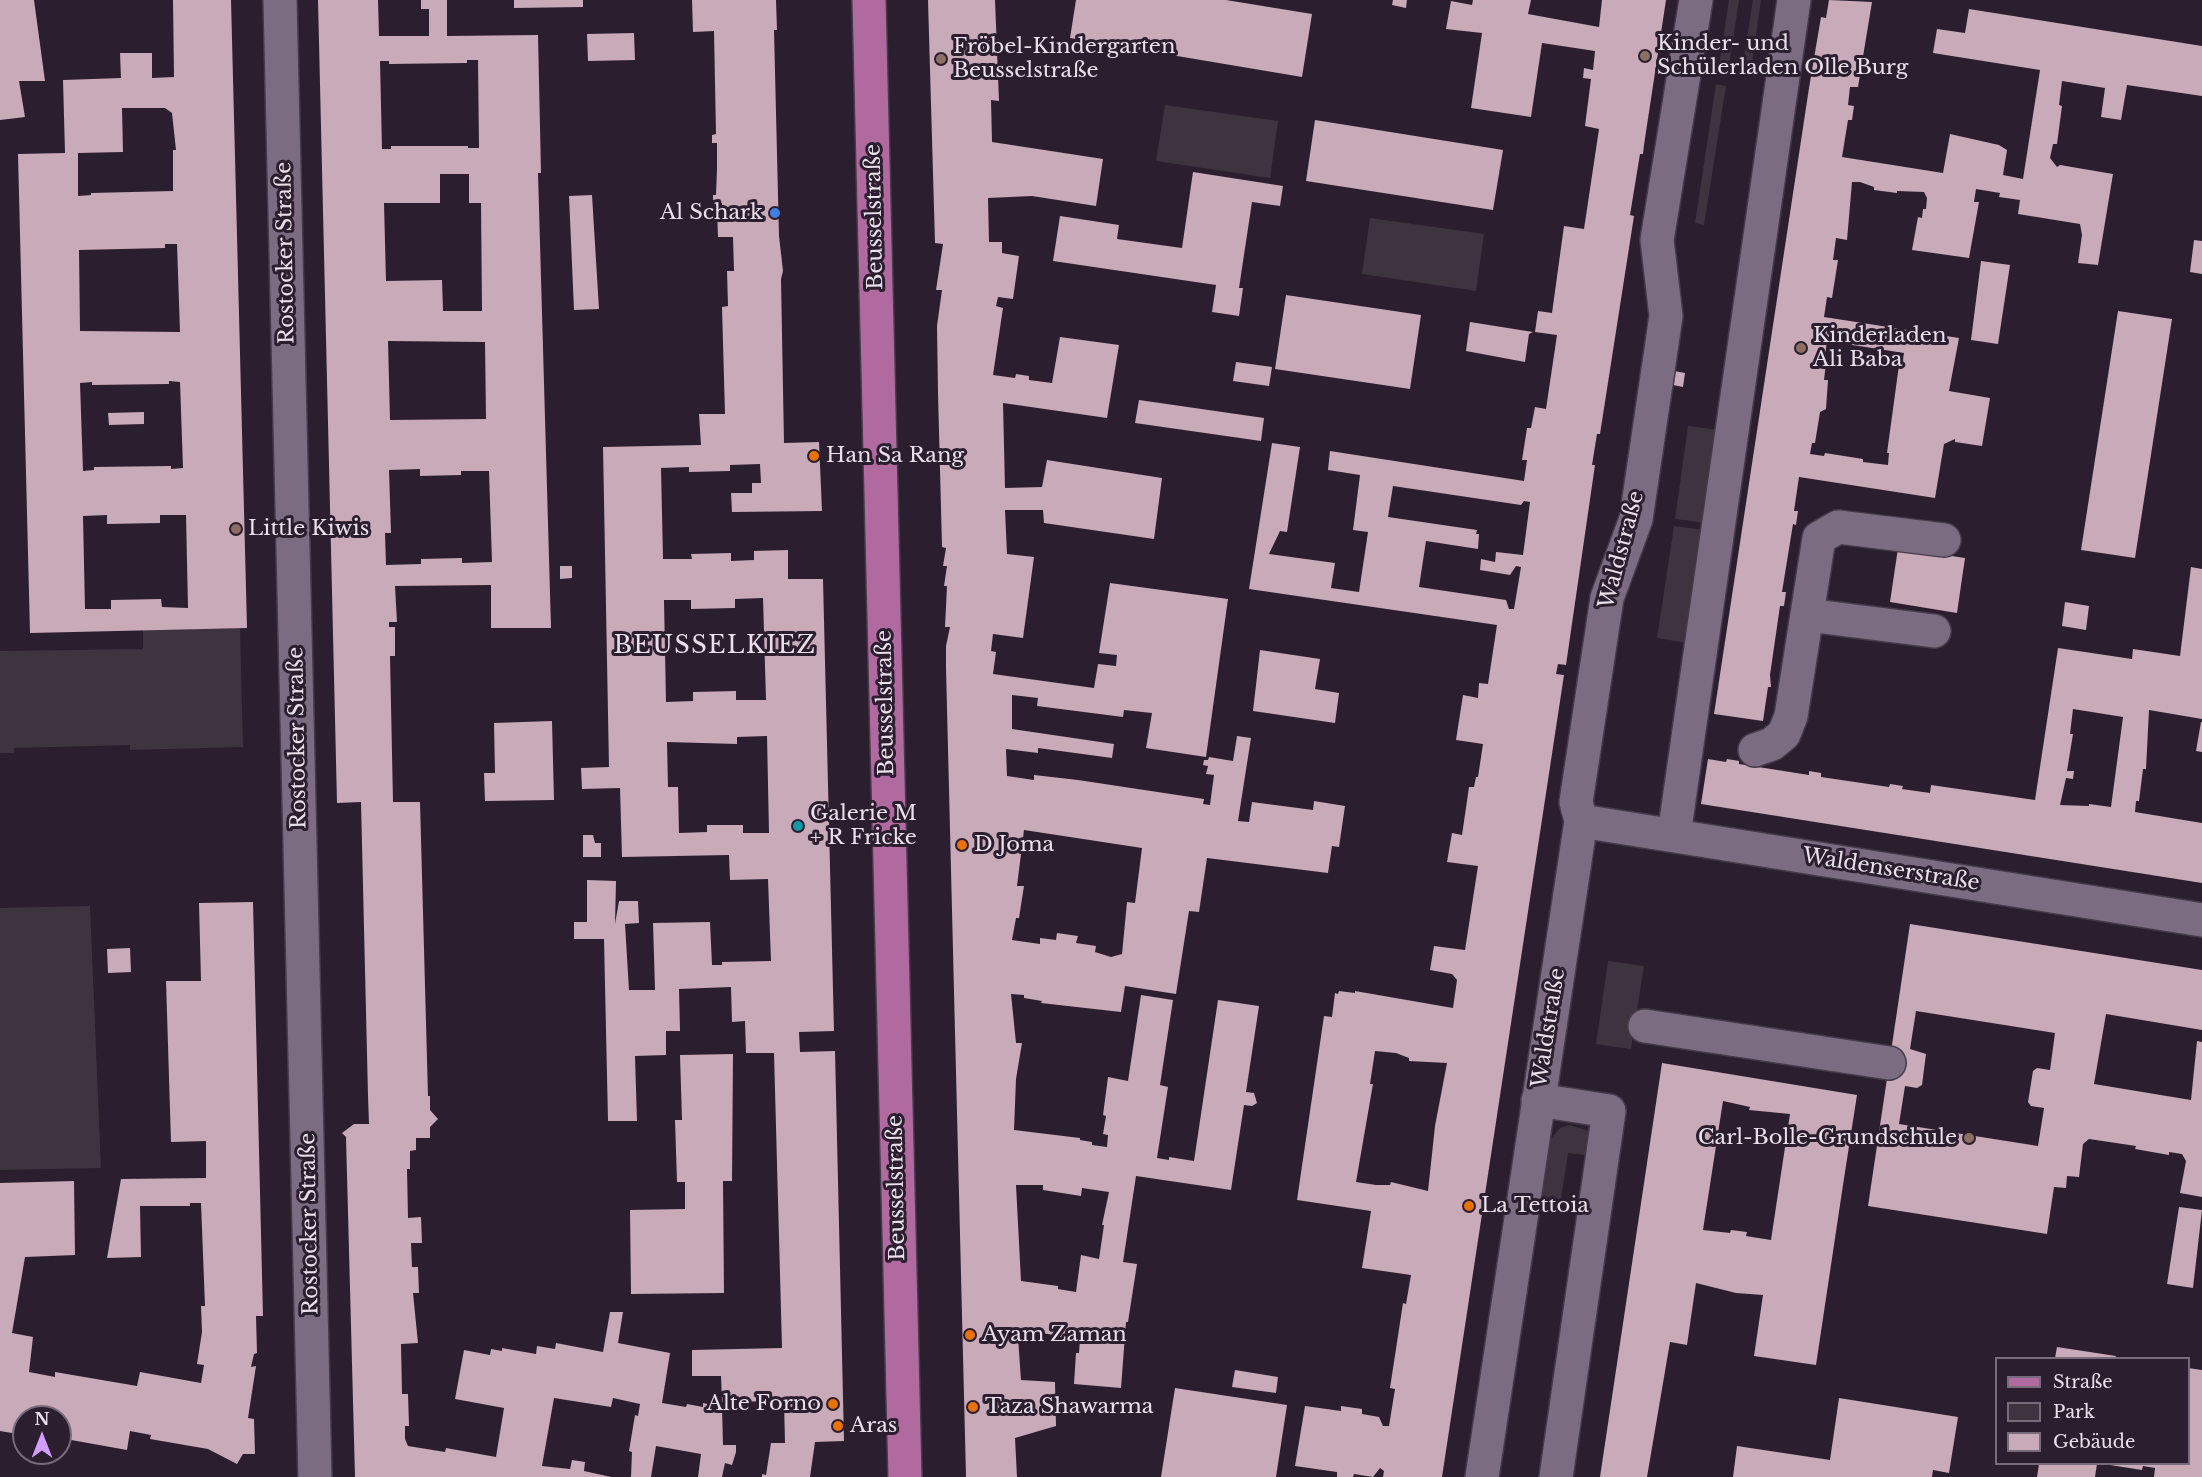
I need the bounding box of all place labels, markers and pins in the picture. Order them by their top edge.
place label: Kinder- und Schülerladen Olle Burg [1657,31,1908,81]
place label: Fröbel-Kindergarten Beusselstraße [953,34,1175,84]
marker: Kinder- und Schülerladen Olle Burg [1638,49,1652,63]
marker: Fröbel-Kindergarten Beusselstraße [934,52,948,66]
place label: Al Schark [660,200,763,226]
marker: Al Schark [768,206,782,220]
place label: Kinderladen Ali Baba [1813,323,1946,373]
marker: Kinderladen Ali Baba [1794,341,1808,355]
place label: Han Sa Rang [826,443,964,469]
marker: Han Sa Rang [807,449,821,463]
place label: Little Kiwis [248,516,369,542]
marker: Little Kiwis [229,522,243,536]
place label: Galerie M + R Fricke [810,801,917,851]
marker: Galerie M + R Fricke [791,819,805,833]
place label: D Joma [974,832,1054,858]
marker: D Joma [955,838,969,852]
place label: Carl-Bolle-Grundschule [1698,1125,1957,1151]
marker: Carl-Bolle-Grundschule [1962,1131,1976,1145]
place label: La Tettoia [1481,1193,1589,1219]
marker: La Tettoia [1462,1199,1476,1213]
place label: Ayam Zaman [982,1322,1127,1348]
marker: Ayam Zaman [963,1328,977,1342]
place label: Alte Forno [707,1391,821,1417]
place label: Taza Shawarma [985,1394,1153,1420]
marker: Alte Forno [826,1397,840,1411]
marker: Taza Shawarma [966,1400,980,1414]
place label: Aras [850,1413,897,1439]
marker: Aras [831,1419,845,1433]

